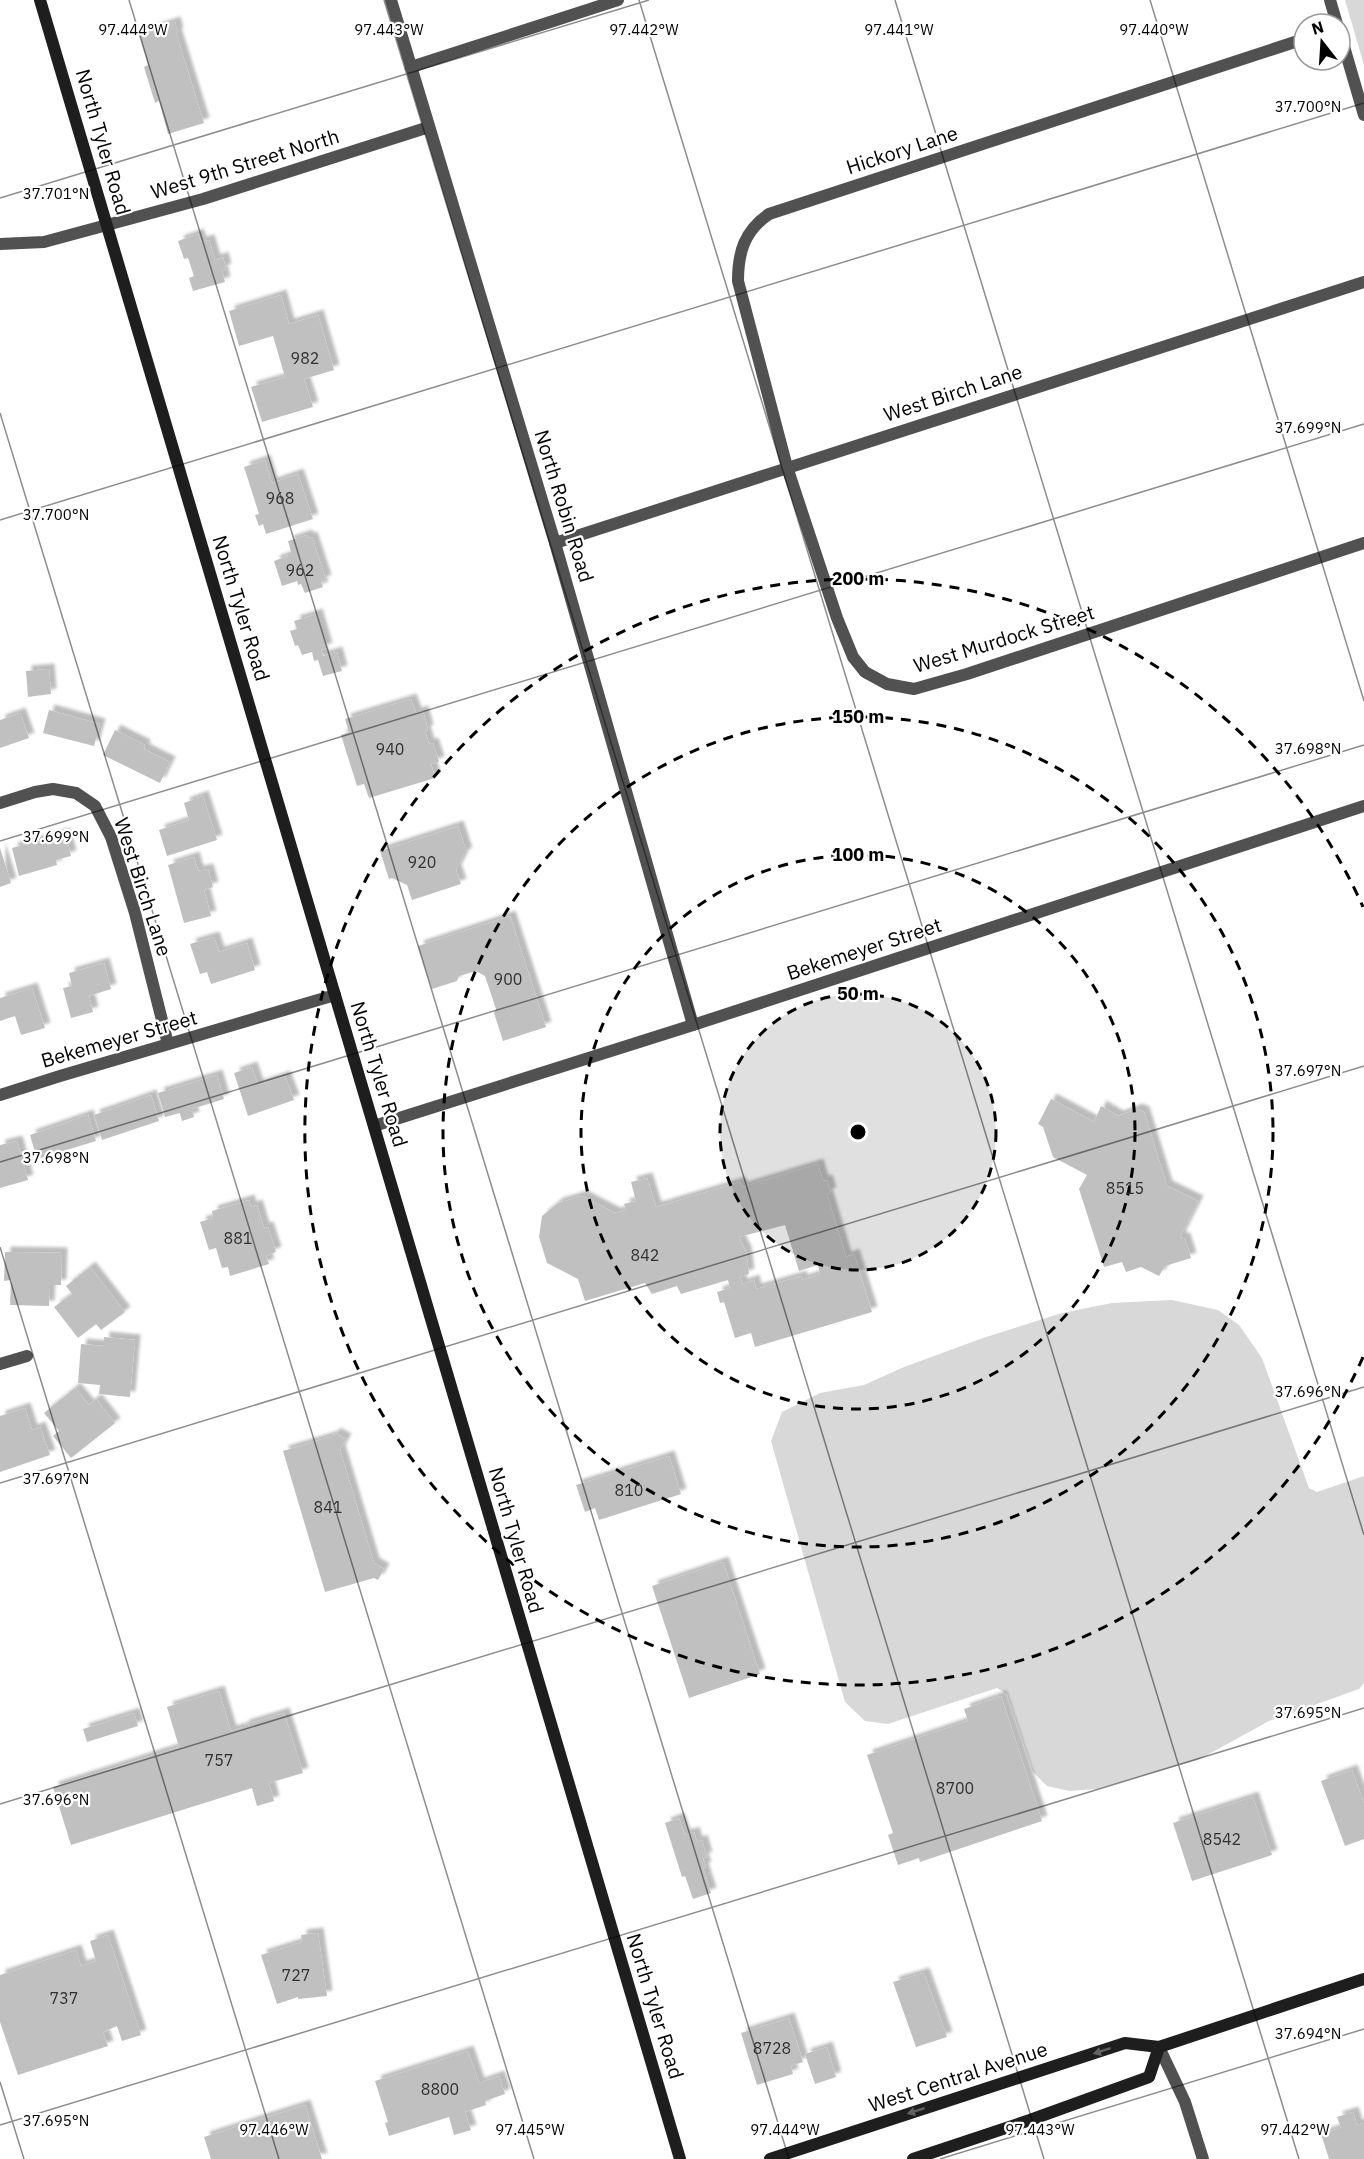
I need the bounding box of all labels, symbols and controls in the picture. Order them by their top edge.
north arrow [1292,12,1352,72]
text: N [1309,16,1326,39]
text: 97.444°W [98,20,168,39]
text: 97.443°W [354,20,424,39]
text: 97.442°W [609,20,679,39]
text: 97.441°W [864,20,934,39]
text: 97.440°W [1119,20,1189,39]
street label: North Tyler Road [70,66,137,218]
text: 37.700°N [1275,97,1341,116]
street label: Hickory Lane [843,119,961,180]
street label: West 9th Street North [147,122,342,205]
text: 37.701°N [23,184,89,203]
house number: 982 [291,348,319,368]
street label: West Birch Lane [880,357,1026,428]
text: 37.699°N [1275,418,1341,437]
street label: North Robin Road [528,426,601,585]
house number: 968 [266,488,294,508]
text: 37.700°N [23,505,89,524]
street label: North Tyler Road [207,532,276,684]
house number: 962 [286,560,314,580]
text: 200 m [832,567,884,590]
street label: West Murdock Street [910,598,1098,679]
text: 150 m [832,705,884,728]
house number: 940 [376,739,404,759]
text: 37.698°N [1275,739,1341,758]
street label: West Birch Lane [108,814,179,960]
text: 37.699°N [23,827,89,846]
text: 100 m [832,843,884,866]
house number: 920 [408,852,436,872]
street label: Bekemeyer Street [783,911,945,986]
house number: 900 [494,969,522,989]
text: 50 m [837,982,879,1005]
street label: North Tyler Road [345,998,414,1150]
street label: Bekemeyer Street [38,1003,200,1074]
text: 37.697°N [1275,1061,1341,1080]
centre of rings [848,1122,868,1142]
text: 37.698°N [23,1148,89,1167]
house number: 8515 [1106,1178,1144,1198]
house number: 881 [224,1228,252,1248]
house number: 842 [631,1245,659,1265]
text: 37.696°N [1275,1382,1341,1401]
street label: North Tyler Road [483,1464,550,1616]
text: 37.697°N [23,1469,89,1488]
house number: 810 [615,1480,643,1500]
house number: 841 [314,1497,342,1517]
text: 37.695°N [1275,1703,1341,1722]
house number: 757 [205,1750,233,1770]
house number: 8700 [936,1778,974,1798]
text: 37.696°N [23,1790,89,1809]
house number: 8542 [1203,1829,1241,1849]
street label: North Tyler Road [621,1930,690,2082]
house number: 727 [282,1965,310,1985]
house number: 737 [50,1988,78,2008]
text: 37.694°N [1275,2024,1341,2043]
street label: West Central Avenue [865,2035,1051,2118]
house number: 8728 [753,2038,791,2058]
one-way arrow [1093,2046,1111,2056]
house number: 8800 [421,2079,459,2099]
one-way arrow [907,2106,925,2116]
text: 37.695°N [23,2111,89,2130]
text: 97.446°W [239,2120,309,2139]
text: 97.445°W [495,2120,565,2139]
text: 97.444°W [750,2120,820,2139]
text: 97.443°W [1005,2120,1075,2139]
text: 97.442°W [1260,2120,1330,2139]

